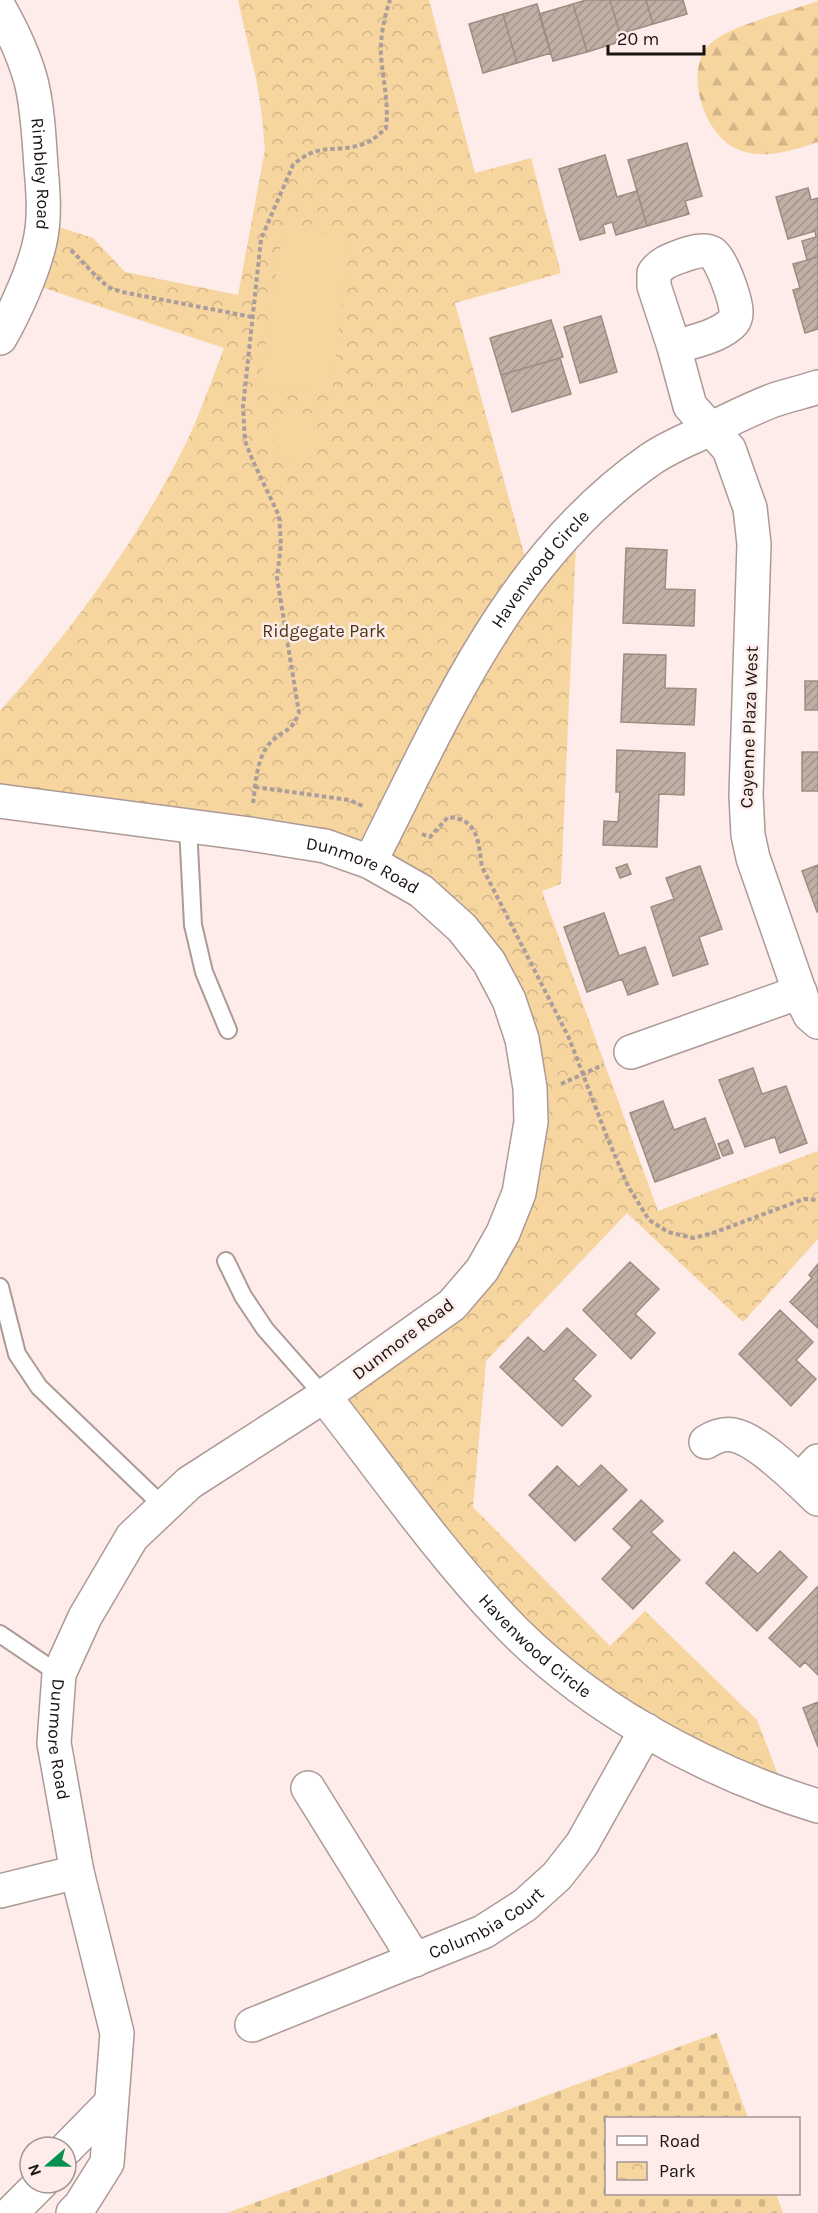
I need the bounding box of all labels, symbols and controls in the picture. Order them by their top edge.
scale bar [608,18,704,56]
text: 20 m [617,28,659,50]
street label: Rimbley Road [26,117,54,231]
street label: Havenwood Circle [486,505,594,632]
park label: Ridgegate Park [262,620,386,642]
street label: Cayenne Plaza West [735,645,763,809]
street label: Dunmore Road [304,832,423,899]
street label: Dunmore Road [348,1294,458,1384]
street label: Havenwood Circle [474,1589,596,1703]
street label: Dunmore Road [43,1678,75,1802]
street label: Columbia Court [426,1882,549,1964]
legend [605,2117,800,2195]
text: Road [659,2130,700,2152]
north arrow [18,2135,78,2195]
text: Park [659,2160,696,2182]
text: N [23,2161,45,2179]

